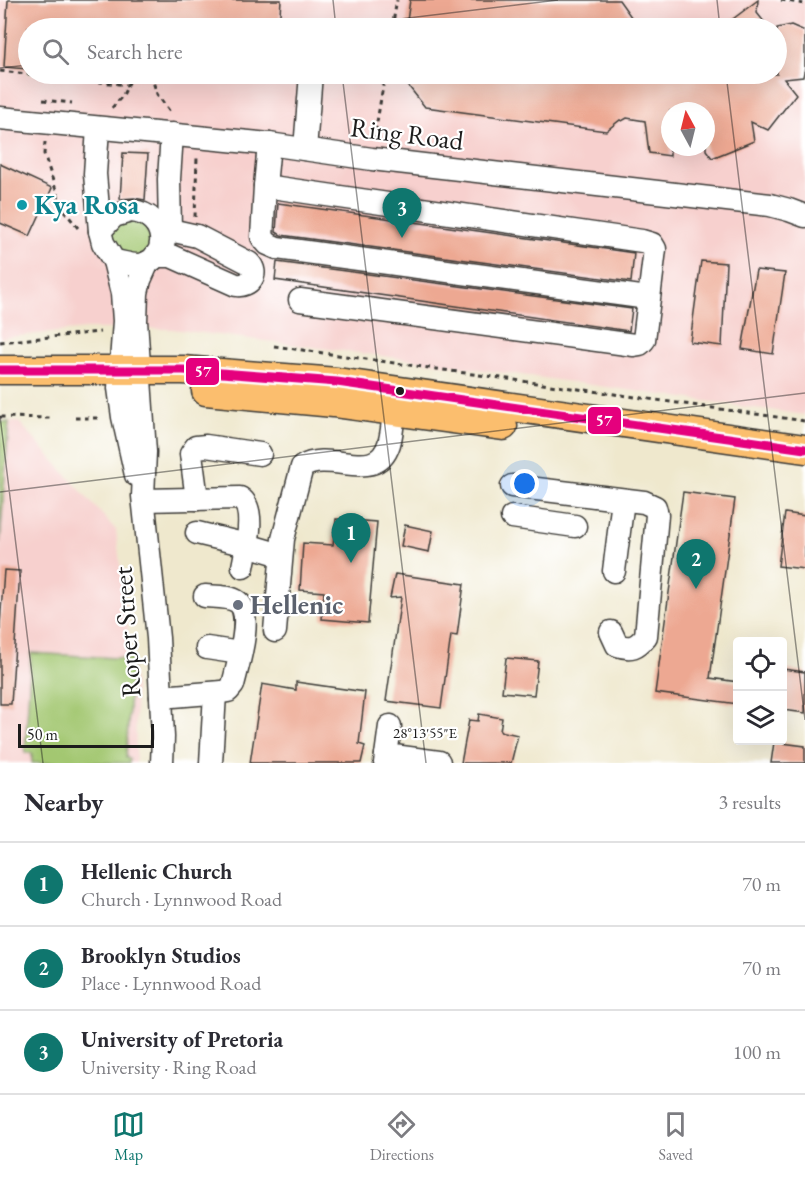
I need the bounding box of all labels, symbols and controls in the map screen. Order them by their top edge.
search box [18,18,787,84]
icon: search [39,35,72,68]
text: Search here [87,37,182,66]
north arrow [661,102,715,156]
street label: Ring Road [348,109,466,158]
place label: Kya Rosa [34,187,139,222]
pin: 3 [382,188,422,238]
marker: Kya Rosa [15,198,29,212]
line badge: 57 [185,357,220,386]
text: 57 [195,361,212,382]
unlabelled marker [394,385,406,397]
line badge: 57 [587,406,622,435]
text: 57 [596,410,613,431]
your location [510,469,539,498]
pin: 1 [332,514,370,563]
pin: 2 [676,540,716,589]
street label: Roper Street [104,565,149,699]
place label: Hellenic [250,587,343,622]
marker: Hellenic [231,598,245,612]
map controls [733,637,787,745]
button: locate [733,637,787,691]
button: layers [733,691,787,745]
scale bar [18,721,154,748]
text: 28°13'55"E [393,723,458,742]
text: 50 m [27,724,58,745]
text: Nearby [24,785,104,819]
text: 3 results [718,789,781,815]
text: Hellenic Church [81,857,232,886]
text: 1 [38,871,49,897]
text: 70 m [742,871,781,897]
text: Church · Lynnwood Road [81,886,282,912]
text: Brooklyn Studios [81,941,241,970]
text: 2 [38,955,49,981]
text: 70 m [742,955,781,981]
text: Place · Lynnwood Road [81,970,261,996]
text: University of Pretoria [81,1025,283,1054]
text: 3 [38,1039,49,1065]
text: 100 m [733,1039,781,1065]
text: University · Ring Road [81,1054,257,1080]
tab: Map [112,1108,145,1165]
tab: Directions [370,1108,434,1165]
tab: Saved [658,1108,693,1165]

